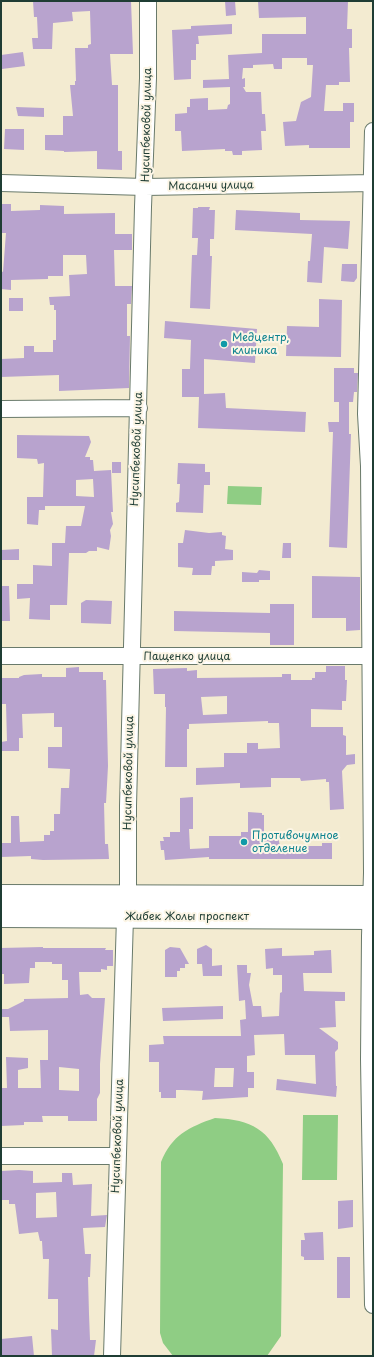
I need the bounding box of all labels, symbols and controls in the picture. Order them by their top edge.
street label: Нусипбековой улица [139,68,155,182]
street label: Масанчи улица [168,179,254,193]
place label: Медцентр, клиника [232,331,289,357]
marker: Медцентр, клиника [219,339,229,349]
street label: Нусипбековой улица [128,392,146,506]
street label: Пащенко улица [144,650,230,664]
street label: Нусипбековой улица [121,716,137,830]
place label: Противочумное отделение [252,829,339,855]
marker: Противочумное отделение [239,837,249,847]
street label: Жибек Жолы проспект [125,910,249,924]
street label: Нусипбековой улица [109,1079,127,1193]

